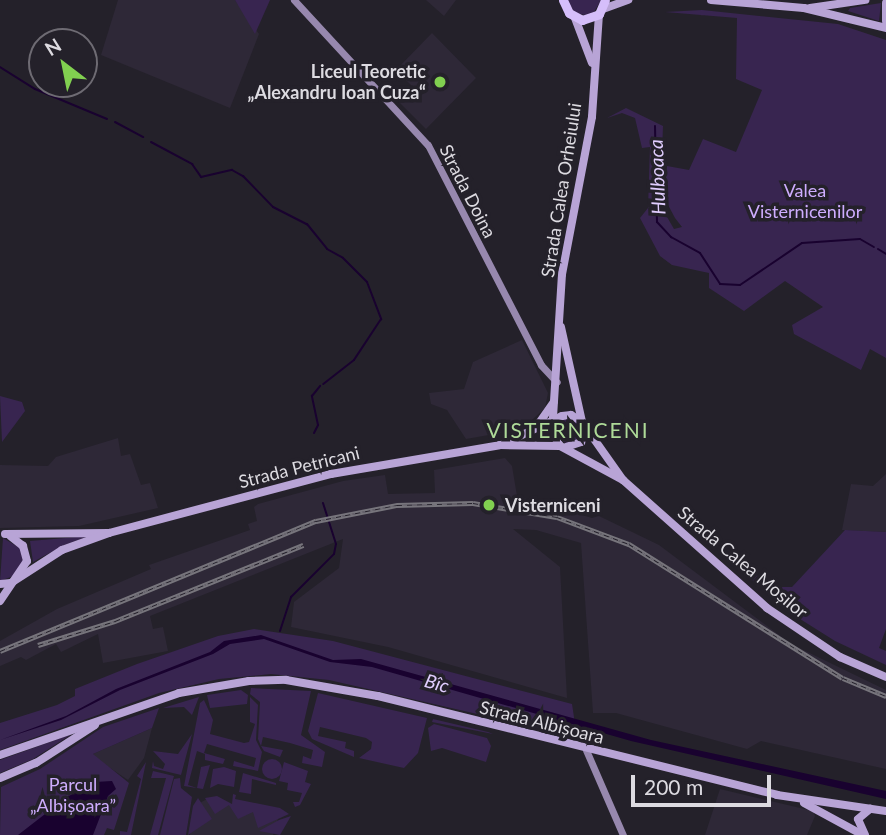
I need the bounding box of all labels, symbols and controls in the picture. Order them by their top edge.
north arrow [28,28,98,98]
text: N [40,33,65,60]
place label: Liceul Teoretic „Alexandru Ioan Cuza“ [248,61,426,104]
marker: Liceul Teoretic „Alexandru Ioan Cuza“ [432,74,448,90]
street label: Strada Calea Orheiului [537,101,585,279]
water label: Hulboaca [644,139,670,215]
street label: Strada Doina [435,141,501,241]
park label: Valea Visternicenilor [748,180,862,222]
district label: VISTERNICENI [488,417,648,443]
street label: Strada Petricani [236,442,362,492]
place label: Visterniceni [505,494,601,516]
marker: Visterniceni [479,495,499,515]
street label: Strada Calea Moșilor [674,501,812,623]
water label: Bîc [422,669,452,697]
street label: Strada Albișoara [477,696,607,748]
scale bar [634,762,774,806]
park label: Parcul „Albișoara” [30,774,116,816]
text: 200 m [644,774,703,799]

